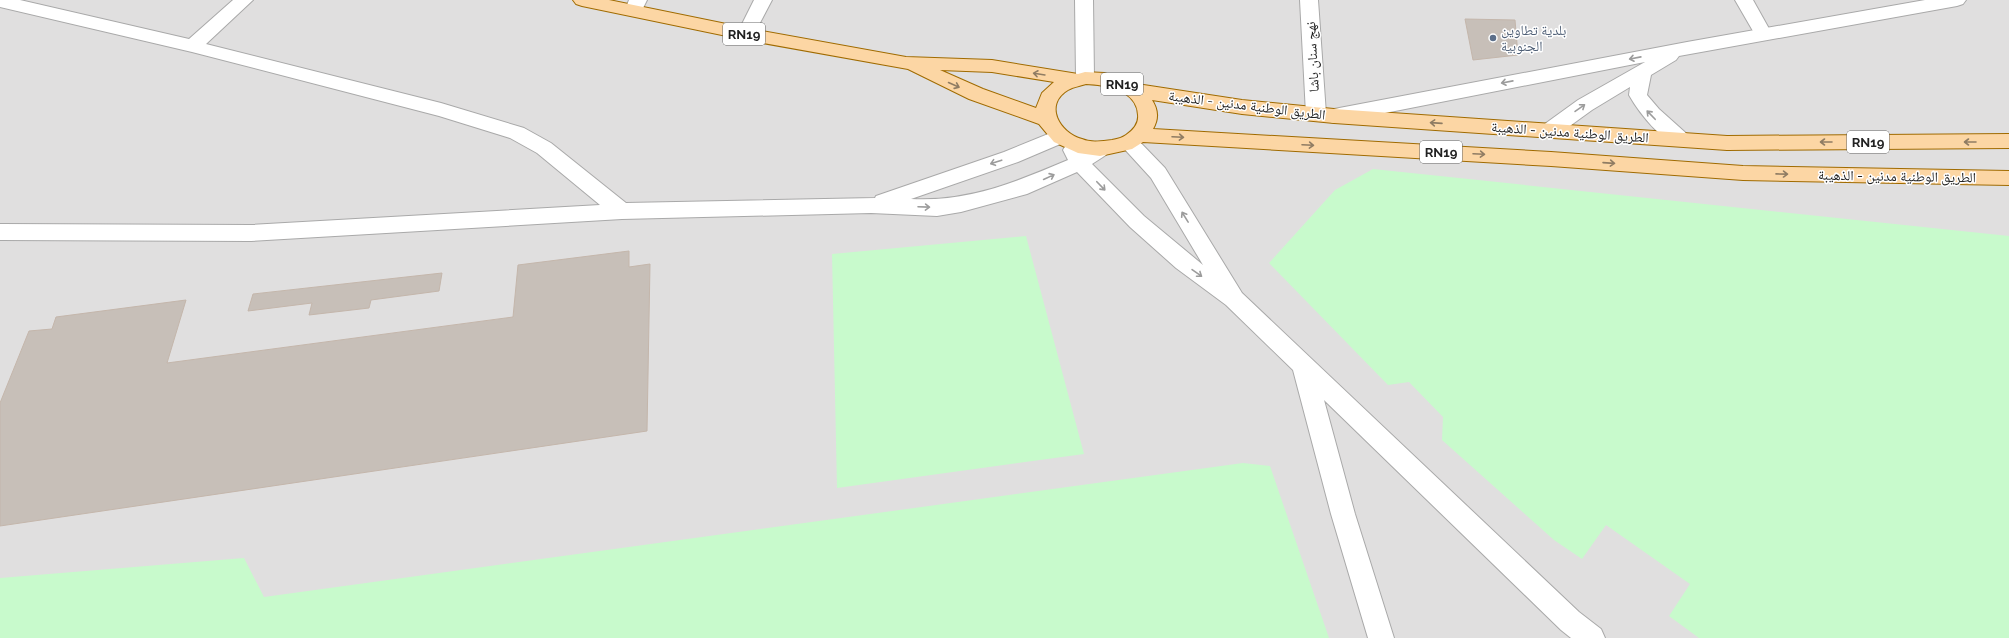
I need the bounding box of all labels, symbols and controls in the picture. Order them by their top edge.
street label: نهج سنان باشا [1302,21,1324,93]
place label: بلدية تطاوين الجنوبية [1501,22,1566,55]
road number: RN19 [723,23,765,45]
marker: بلدية تطاوين الجنوبية [1488,33,1498,43]
one-way arrow [1629,54,1642,62]
one-way arrow [1033,69,1046,77]
road number: RN19 [1101,73,1143,95]
one-way arrow [1501,79,1514,87]
one-way arrow [948,81,960,89]
street label: الطريق الوطنية مدنين - الذهيبة [1167,87,1326,125]
one-way arrow [1574,104,1585,112]
one-way arrow [1647,110,1656,120]
street label: الطريق الوطنية مدنين - الذهيبة [1491,119,1649,147]
one-way arrow [1430,120,1443,127]
road number: RN19 [1847,131,1889,153]
one-way arrow [1171,134,1184,141]
one-way arrow [1820,138,1833,146]
one-way arrow [1964,138,1977,146]
one-way arrow [1301,141,1314,148]
road number: RN19 [1420,141,1462,163]
one-way arrow [1472,151,1485,158]
one-way arrow [990,159,1003,166]
one-way arrow [1602,160,1615,167]
street label: الطريق الوطنية مدنين - الذهيبة [1818,167,1976,187]
one-way arrow [1775,170,1788,178]
one-way arrow [1043,173,1055,180]
one-way arrow [1096,181,1106,191]
one-way arrow [917,203,930,211]
one-way arrow [1181,212,1190,223]
one-way arrow [1192,269,1203,277]

